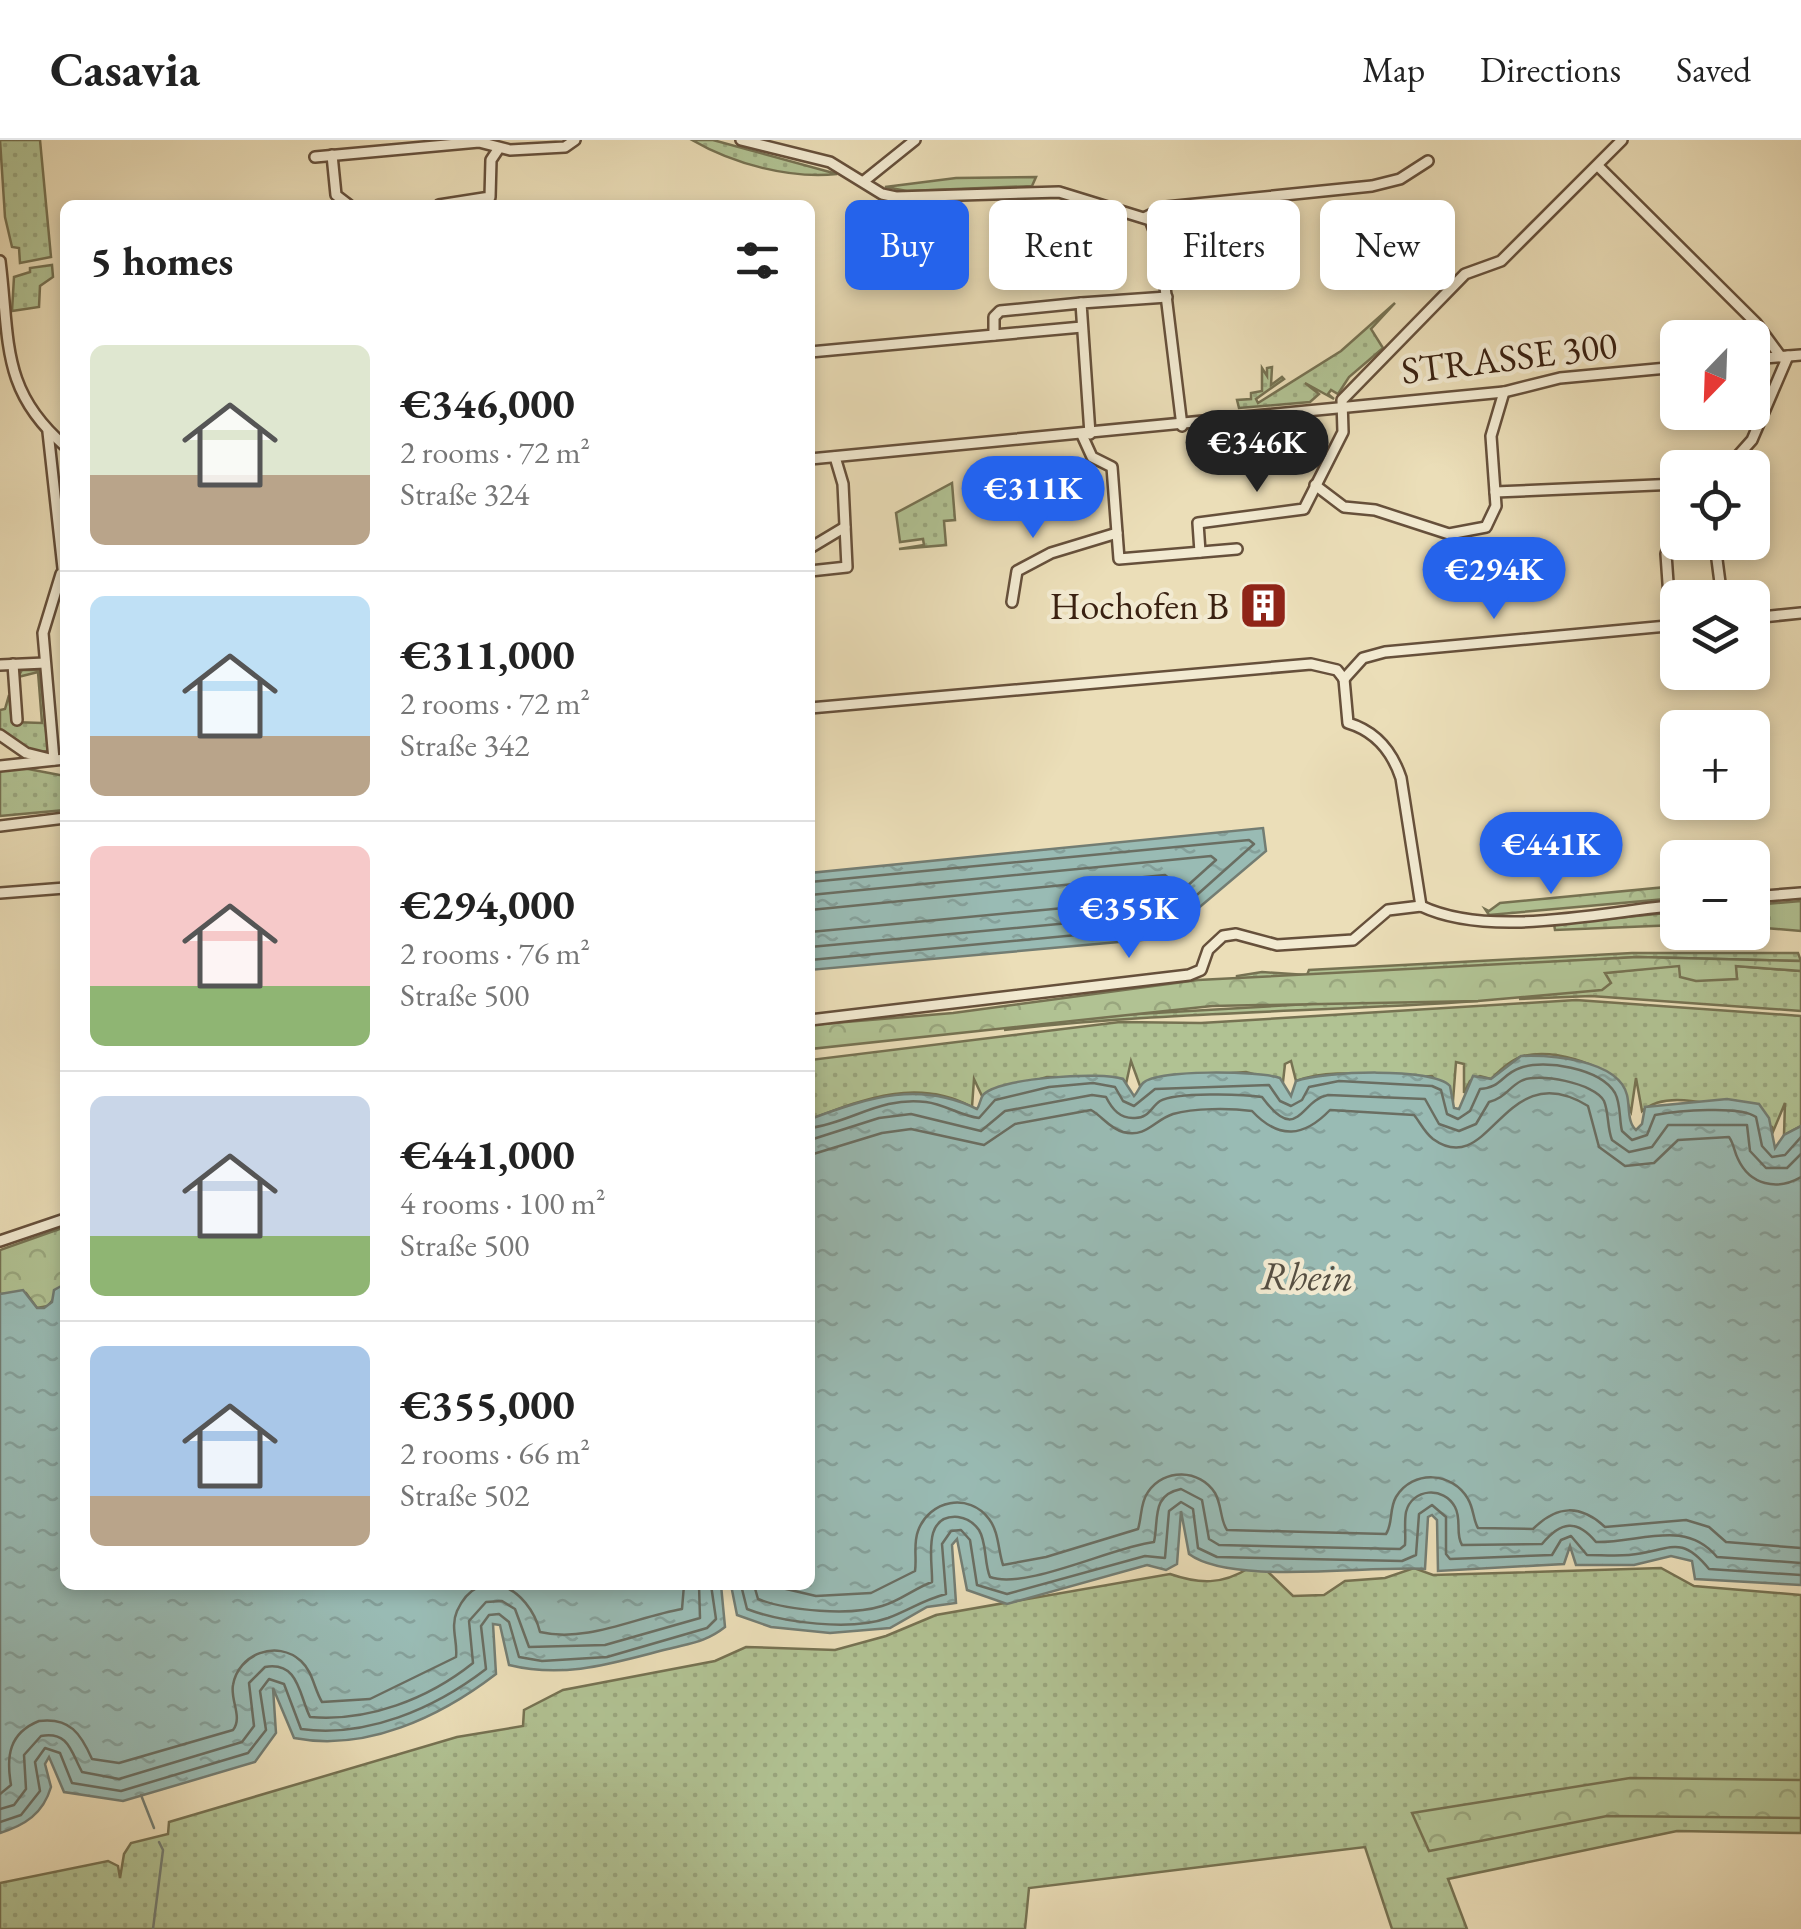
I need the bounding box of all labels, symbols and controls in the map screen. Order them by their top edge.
text: Casavia [50,38,200,100]
text: Map [1362,47,1425,92]
text: Directions [1480,47,1621,92]
text: Saved [1676,47,1751,92]
chip: Buy [845,200,969,290]
chip: Rent [989,200,1127,290]
chip: Filters [1147,200,1300,290]
chip: New [1320,200,1455,290]
text: 5 homes [90,233,233,288]
icon: filters [730,233,785,288]
street label: STRASSE 300 [1398,319,1620,395]
north arrow [1660,320,1770,430]
map controls [1660,320,1770,950]
text: €346,000 [400,376,575,431]
icon: home [170,385,290,505]
pin: €346K [1187,410,1327,495]
text: €346K [1208,421,1306,463]
text: 2 rooms · 72 m² [400,431,590,473]
button: locate [1660,450,1770,560]
pin: €311K [963,456,1103,541]
text: €311K [984,467,1082,509]
text: Straße 324 [400,473,529,515]
pin: €294K [1424,537,1564,622]
text: €294K [1445,548,1543,590]
building icon: Hochofen B [1238,579,1290,631]
button: layers [1660,580,1770,690]
place label: Hochofen B [1050,581,1229,630]
text: €311,000 [400,627,575,682]
icon: home [170,636,290,756]
text: 2 rooms · 72 m² [400,682,590,724]
button: + [1660,710,1770,820]
text: Straße 342 [400,724,529,766]
pin: €441K [1481,812,1621,897]
text: €441K [1502,823,1600,865]
button: − [1660,840,1770,950]
pin: €355K [1059,876,1199,961]
text: €294,000 [400,877,575,932]
icon: home [170,886,290,1006]
text: €355K [1080,887,1178,929]
text: 2 rooms · 76 m² [400,932,590,974]
text: Straße 500 [400,974,529,1016]
text: €441,000 [400,1127,575,1182]
icon: home [170,1136,290,1256]
text: 4 rooms · 100 m² [400,1182,606,1224]
text: Straße 500 [400,1224,529,1266]
water label: Rhein [1260,1249,1354,1303]
text: €355,000 [400,1377,575,1432]
icon: home [170,1386,290,1506]
text: 2 rooms · 66 m² [400,1432,590,1474]
text: Straße 502 [400,1474,529,1516]

